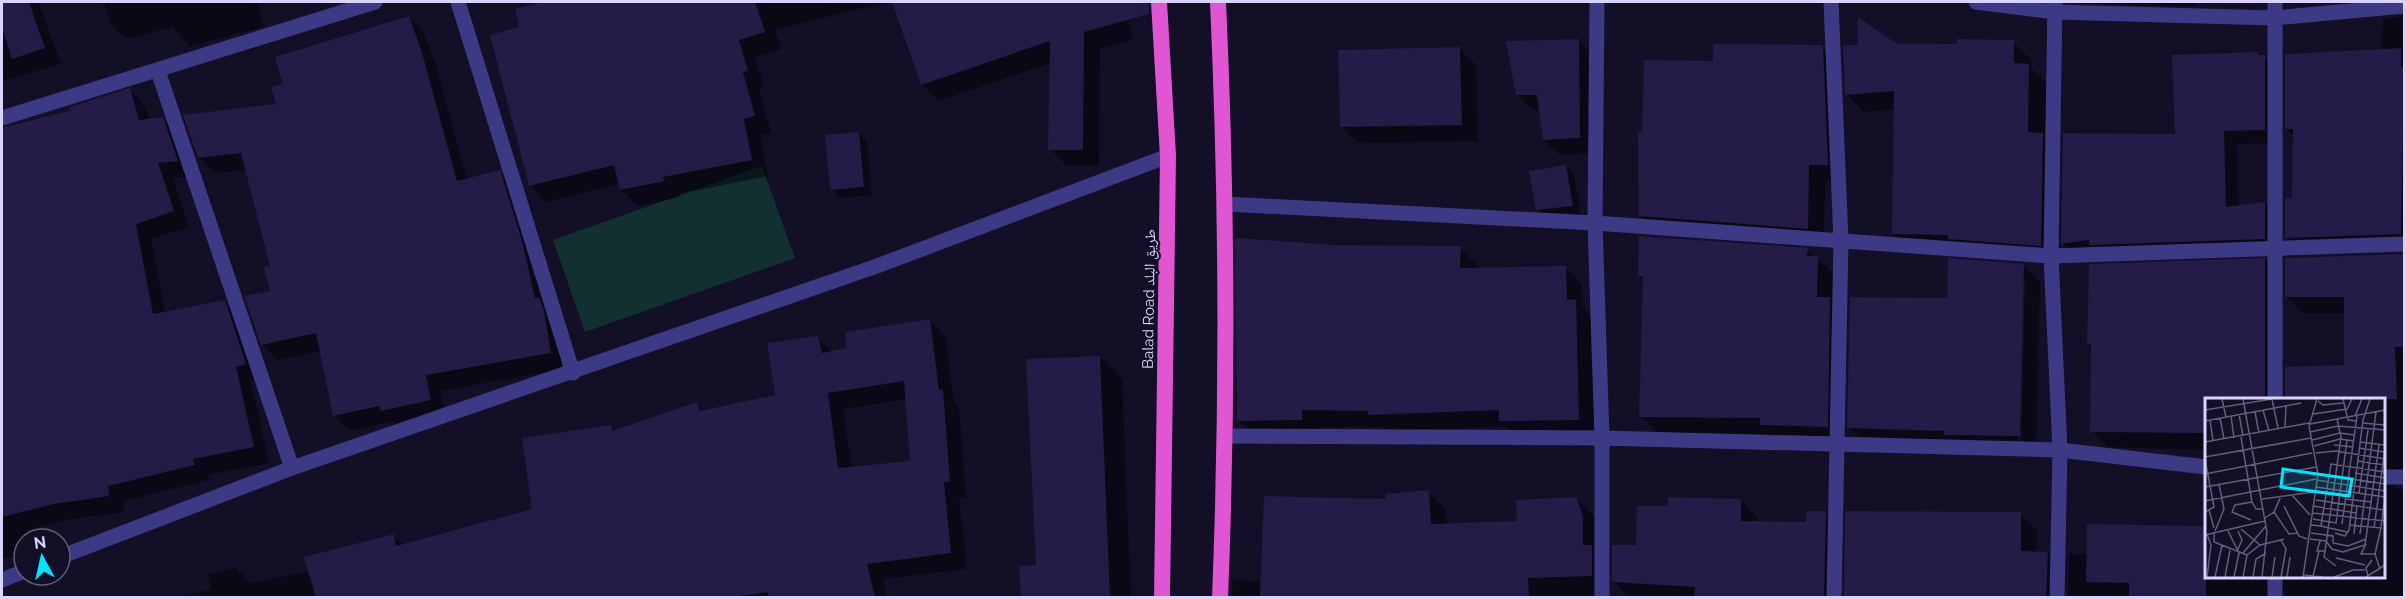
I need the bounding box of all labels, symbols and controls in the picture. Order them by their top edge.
street label: Balad Road طريق البلد [1139,229,1160,369]
inset map [2205,398,2385,578]
north arrow [12,527,72,587]
text: N [33,532,47,553]

